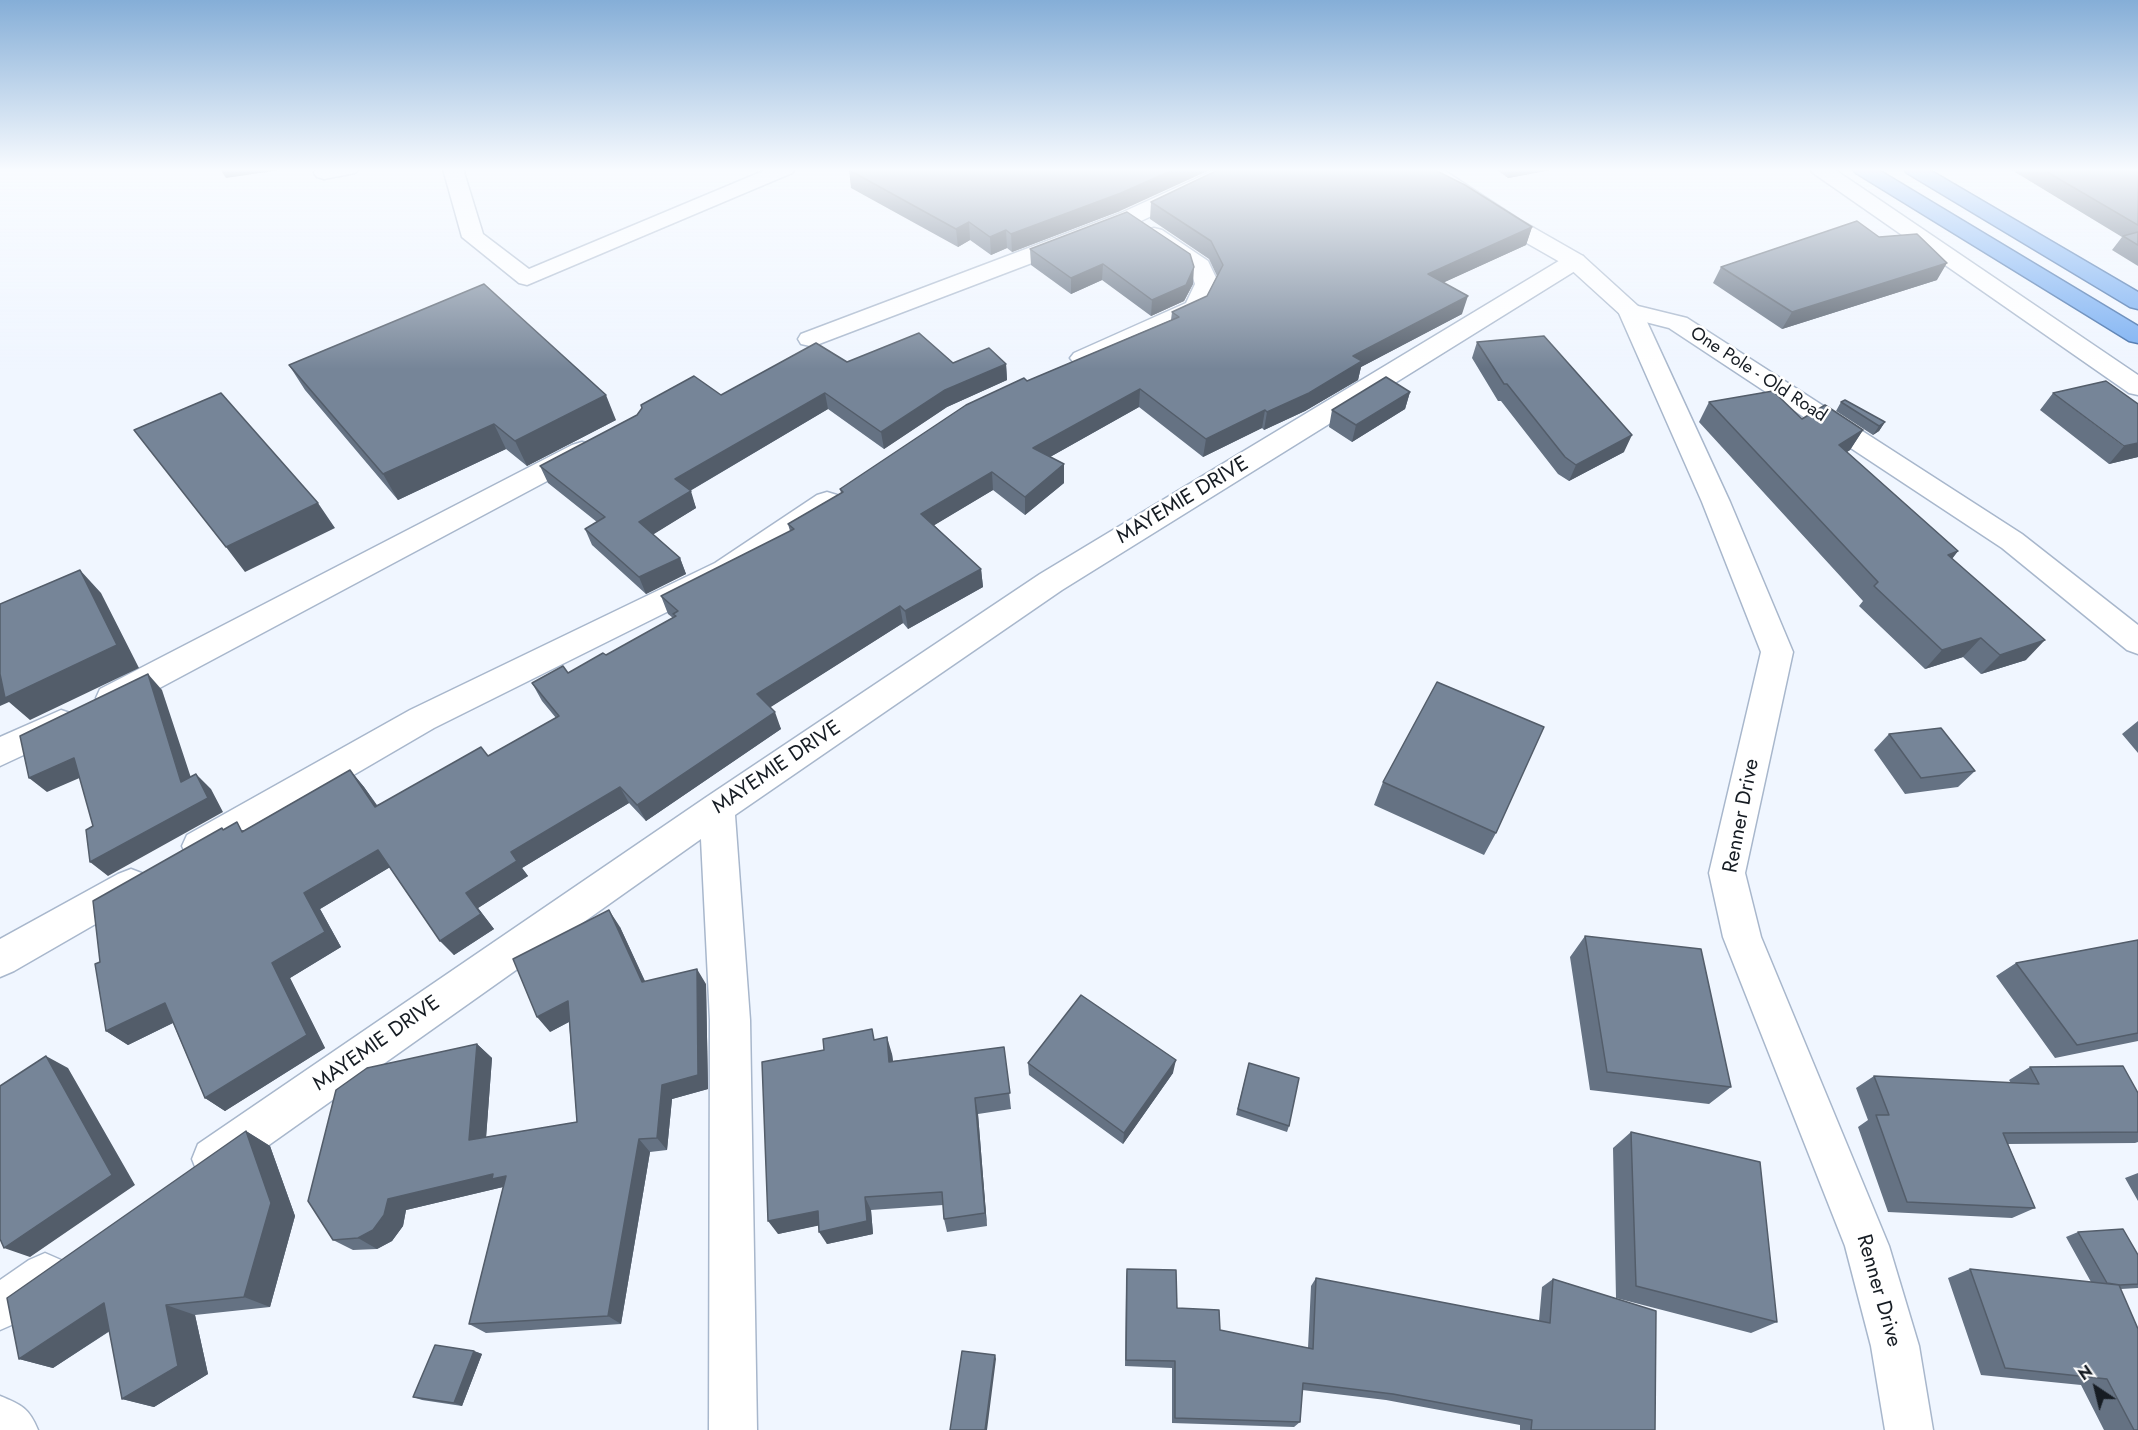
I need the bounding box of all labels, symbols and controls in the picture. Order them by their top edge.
street label: One Pole - Old Road [1686,323,1830,427]
street label: MAYEMIE DRIVE [1113,452,1253,550]
street label: MAYEMIE DRIVE [708,716,846,820]
street label: Renner Drive [1719,757,1765,875]
street label: MAYEMIE DRIVE [309,991,445,1097]
street label: Renner Drive [1850,1232,1906,1350]
north arrow [2066,1358,2126,1418]
text: N [2074,1360,2097,1386]

